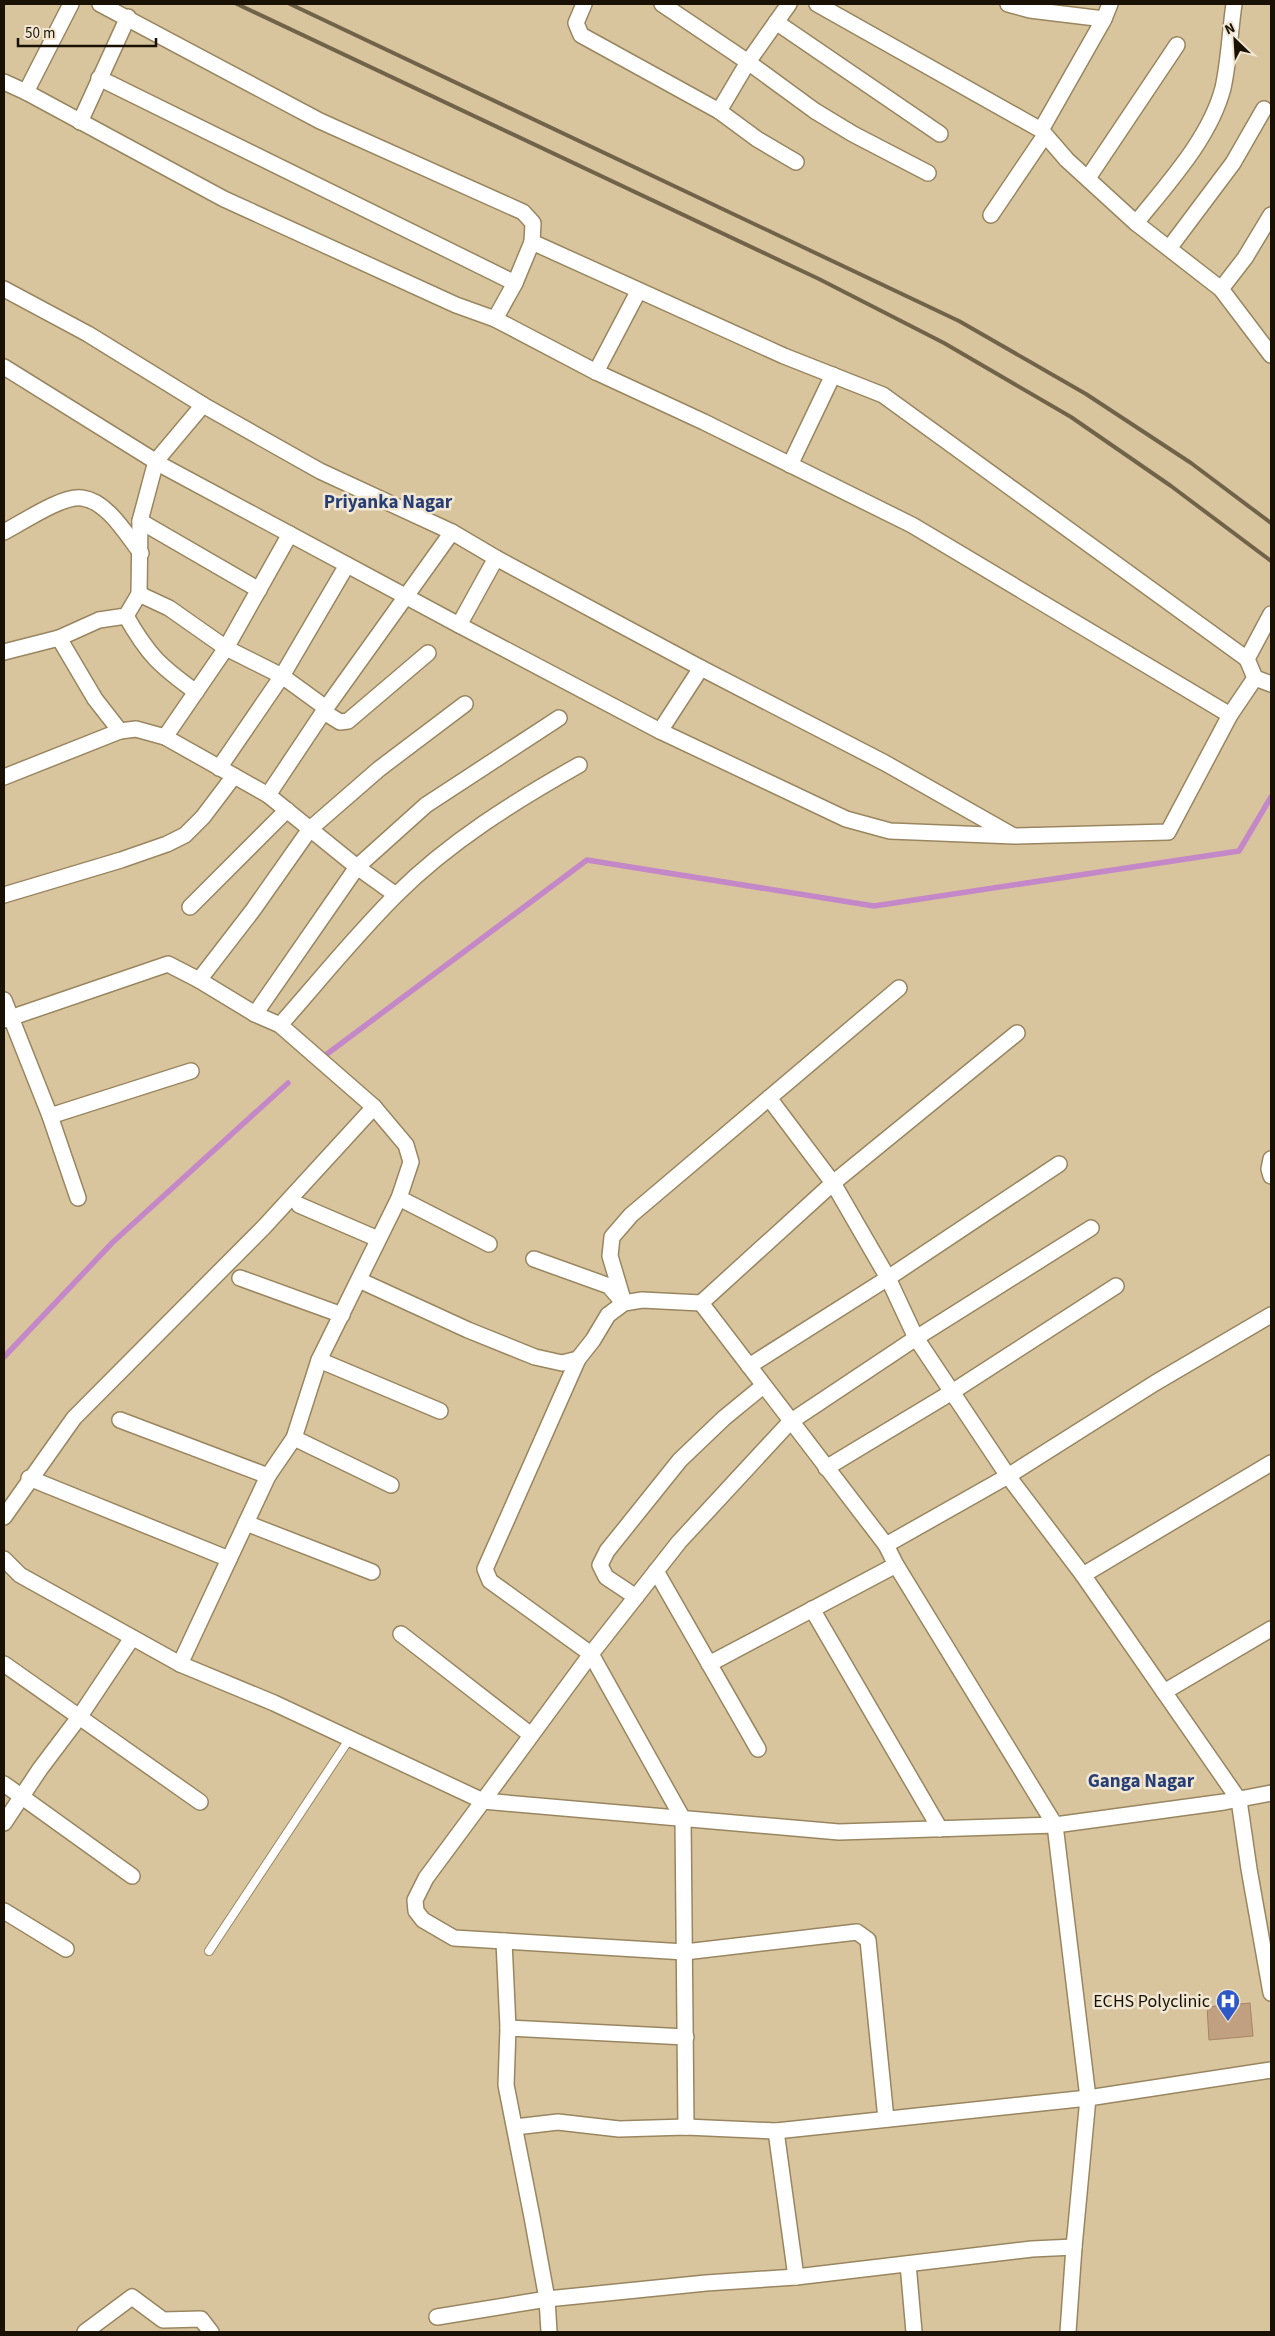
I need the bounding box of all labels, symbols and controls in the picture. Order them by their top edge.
scale bar [18,15,155,47]
north arrow [1210,15,1260,65]
text: N [1221,18,1238,40]
text: 50 m [25,23,55,44]
district label: Priyanka Nagar [324,489,453,516]
district label: Ganga Nagar [1088,1768,1195,1795]
hospital icon: ECHS Polyclinic [1215,1988,1241,2022]
place label: ECHS Polyclinic [1093,1989,1210,2014]

